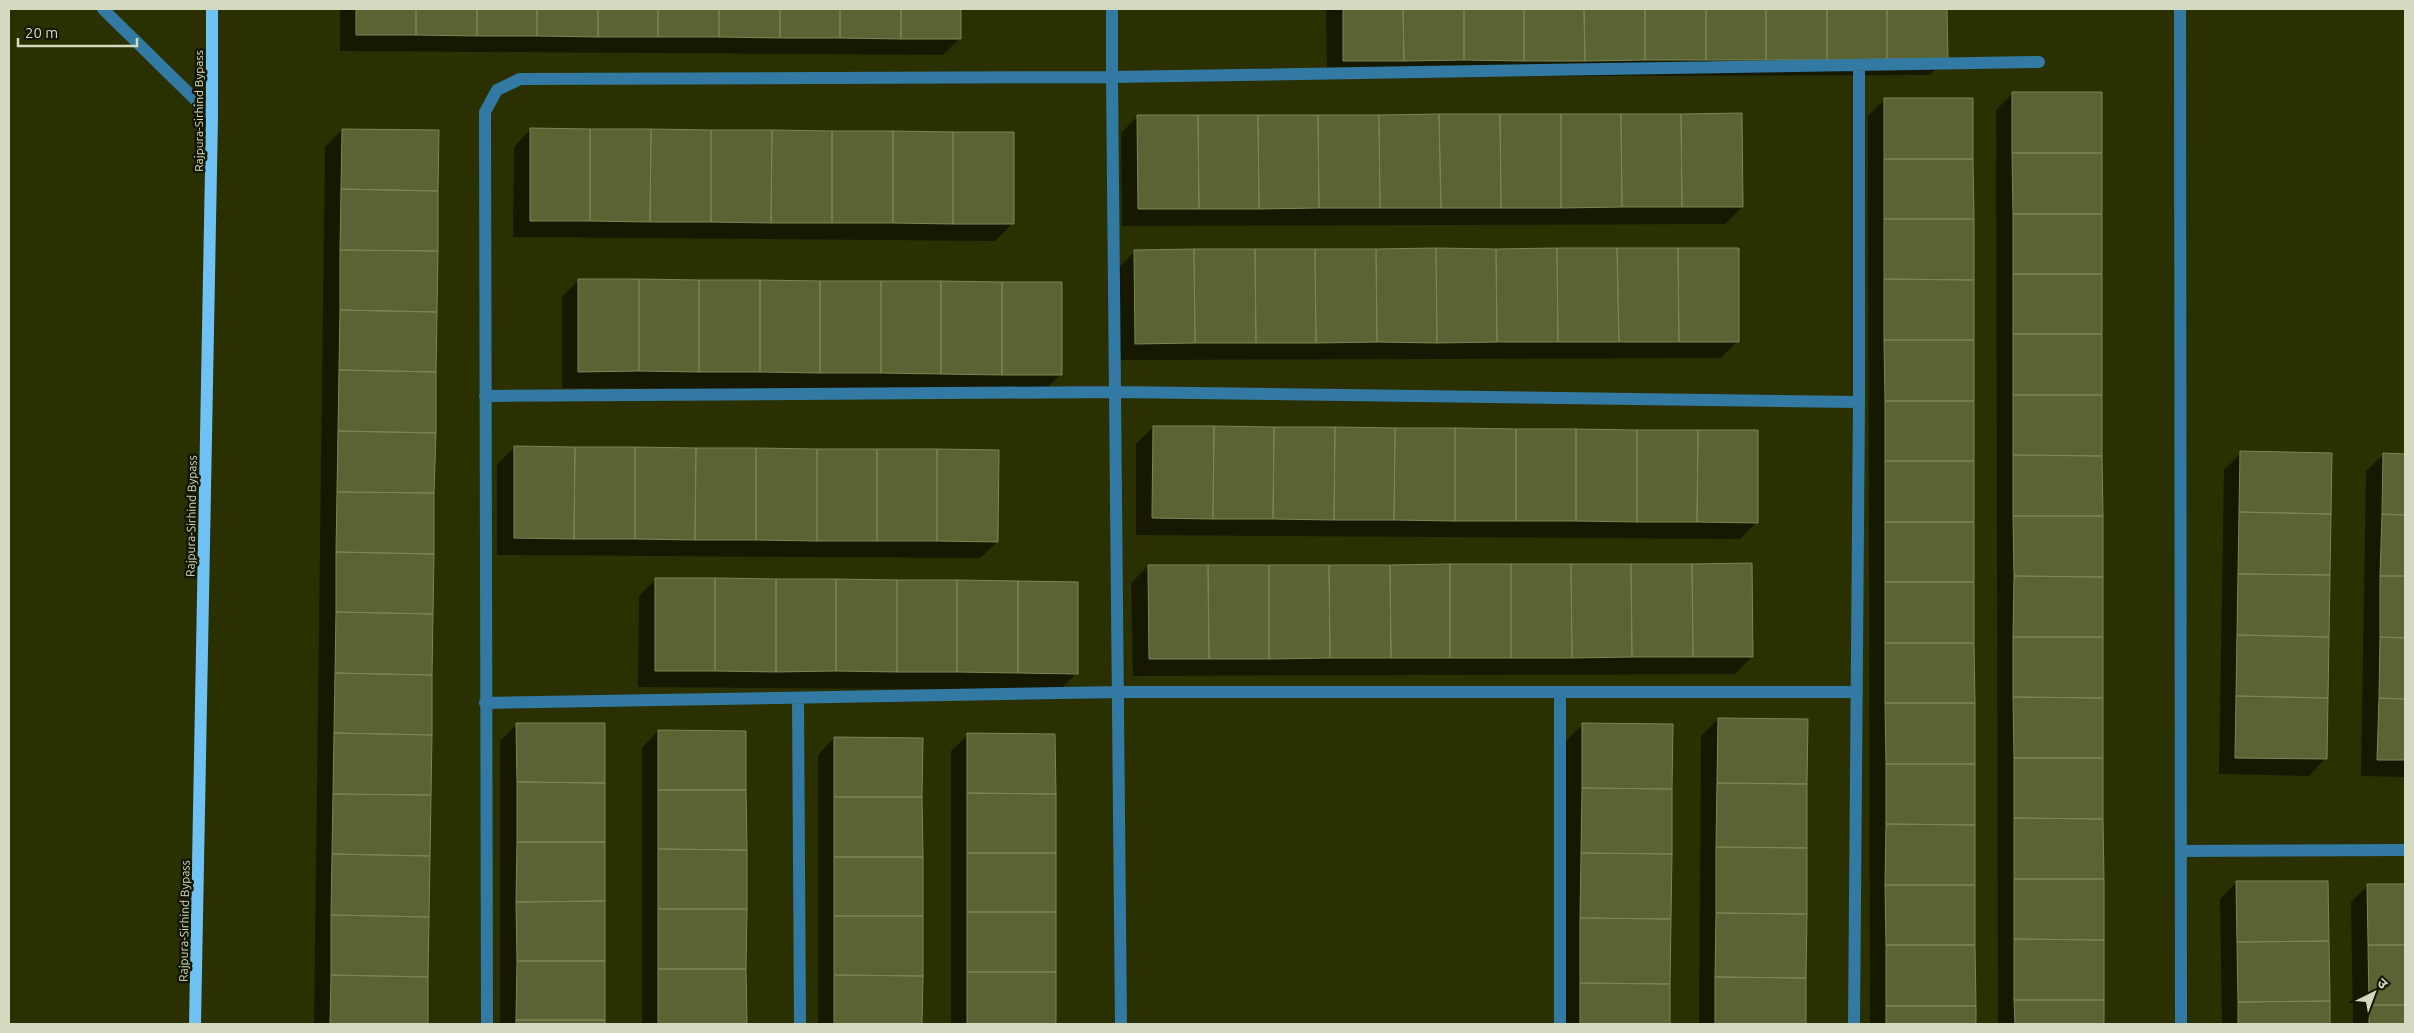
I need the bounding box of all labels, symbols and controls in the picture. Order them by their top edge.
scale bar [18,15,136,47]
text: 20 m [25,24,58,41]
street label: Rajpura-Sirhind Bypass [192,50,205,172]
street label: Rajpura-Sirhind Bypass [183,455,199,577]
street label: Rajpura-Sirhind Bypass [176,860,192,982]
north arrow [2349,968,2399,1018]
text: उ [2374,975,2392,993]

